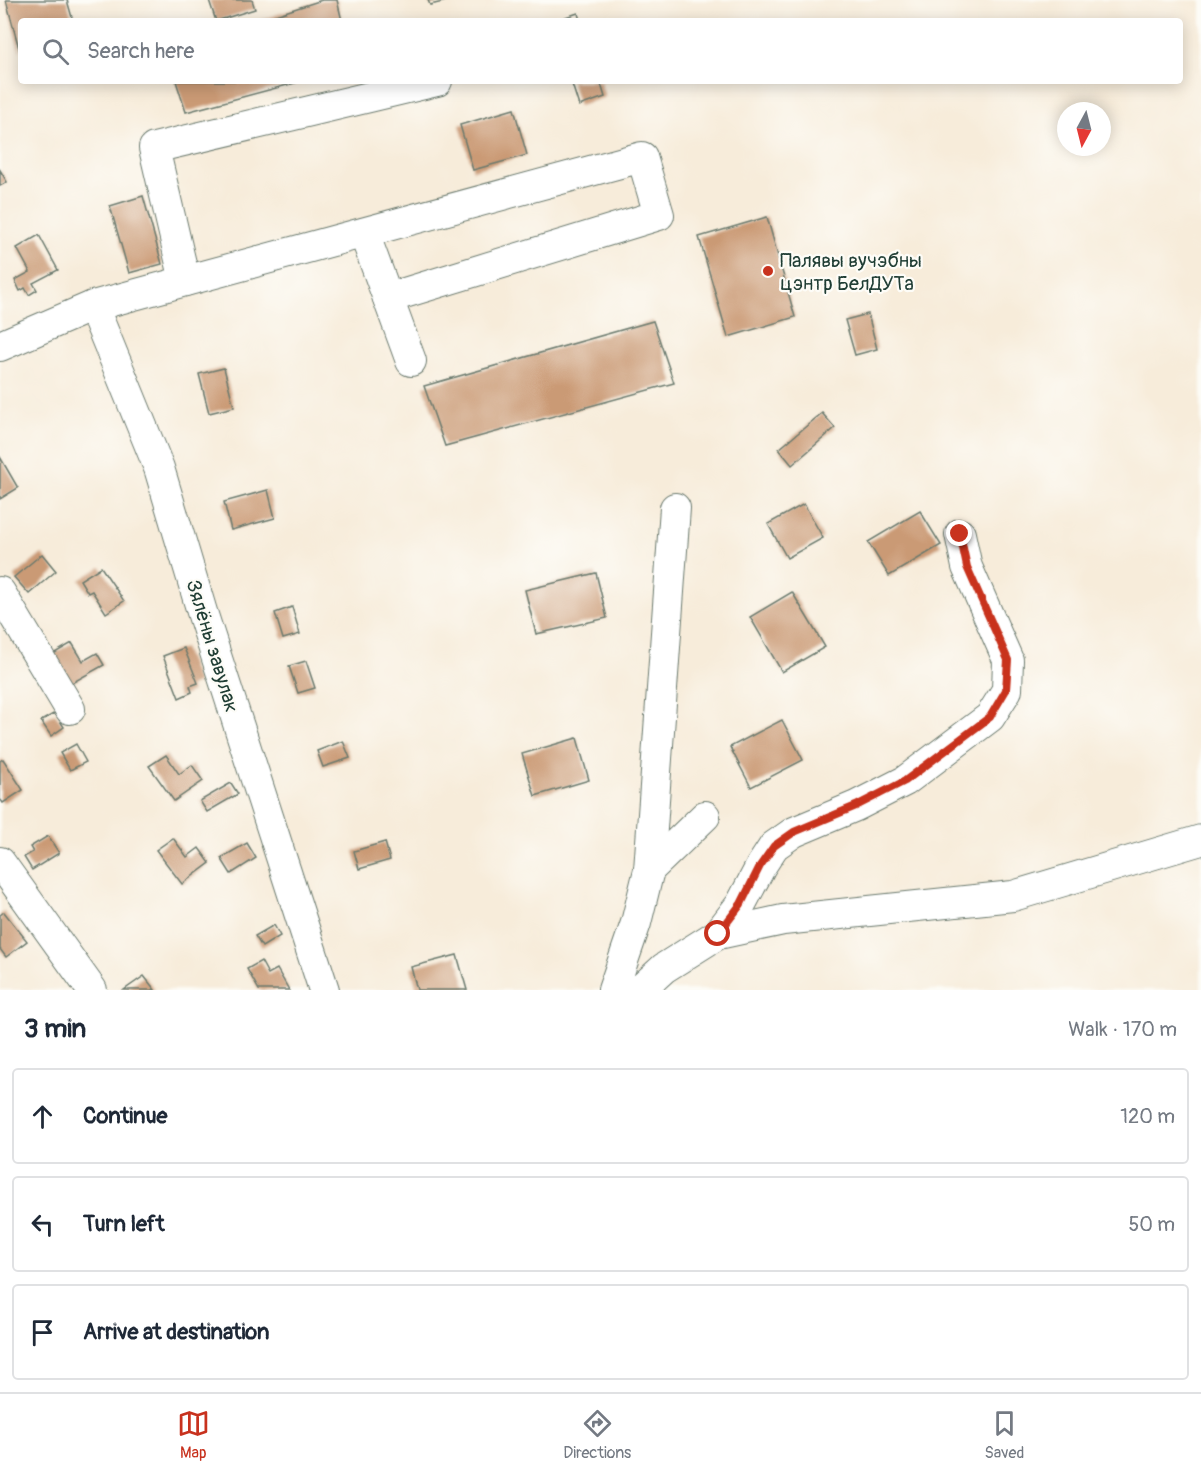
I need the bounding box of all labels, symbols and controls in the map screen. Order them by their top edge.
search box [18,18,1183,84]
icon: search [39,35,72,68]
text: Search here [87,37,194,65]
north arrow [1057,102,1111,156]
place label: Палявы вучэбны цэнтр БелДУТа [780,248,922,296]
marker: Палявы вучэбны цэнтр БелДУТа [761,264,775,278]
route end [946,520,972,546]
street label: Зялёны завулак [180,577,245,715]
route start [704,920,730,946]
text: 3 min [24,1013,86,1045]
text: Walk · 170 m [1068,1017,1177,1042]
icon: ahead [26,1100,59,1133]
text: Continue [83,1102,167,1130]
text: 120 m [1120,1104,1175,1129]
icon: left [26,1208,59,1241]
text: Turn left [83,1210,165,1238]
text: 50 m [1128,1212,1175,1237]
icon: arrive [26,1316,59,1349]
text: Arrive at destination [83,1318,269,1346]
tab: Map [177,1407,210,1463]
tab: Directions [563,1407,631,1463]
tab: Saved [985,1407,1024,1463]

